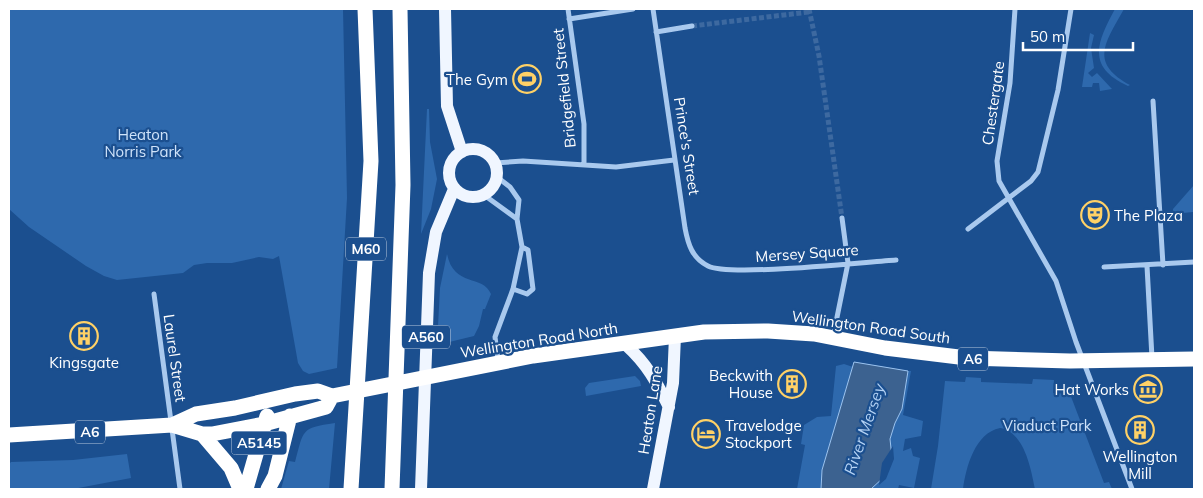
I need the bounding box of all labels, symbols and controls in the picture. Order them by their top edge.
scale bar [1023,20,1133,52]
street label: Bridgefield Street [548,27,580,149]
text: 50 m [1030,27,1065,46]
street label: Chestergate [978,60,1008,146]
sports icon: The Gym [512,64,542,94]
place label: The Gym [446,70,508,89]
street label: Prince's Street [670,96,704,196]
park label: Heaton Norris Park [104,125,182,161]
theatre icon: The Plaza [1080,200,1110,230]
place label: The Plaza [1114,206,1183,225]
road number: M60 [346,238,386,260]
street label: Mersey Square [755,240,859,266]
street label: Wellington Road South [790,306,952,348]
street label: Laurel Street [159,313,191,403]
street label: Wellington Road North [459,318,619,362]
building icon: Kingsgate [69,321,99,351]
road number: A560 [402,326,450,348]
road number: A6 [958,348,988,370]
place label: Kingsgate [49,353,119,372]
street label: Heaton Lane [634,364,666,456]
place label: Beckwith House [709,366,773,402]
building icon: Beckwith House [777,369,807,399]
museum icon: Hat Works [1133,374,1163,404]
water label: River Mersey [839,380,889,477]
place label: Hat Works [1055,380,1129,399]
building icon: Wellington Mill [1125,415,1155,445]
place label: Travelodge Stockport [725,416,802,452]
park label: Viaduct Park [1003,416,1092,435]
hotel icon: Travelodge Stockport [691,419,721,449]
road number: A6 [75,421,105,444]
road number: A5145 [232,432,286,454]
place label: Wellington Mill [1102,447,1178,483]

